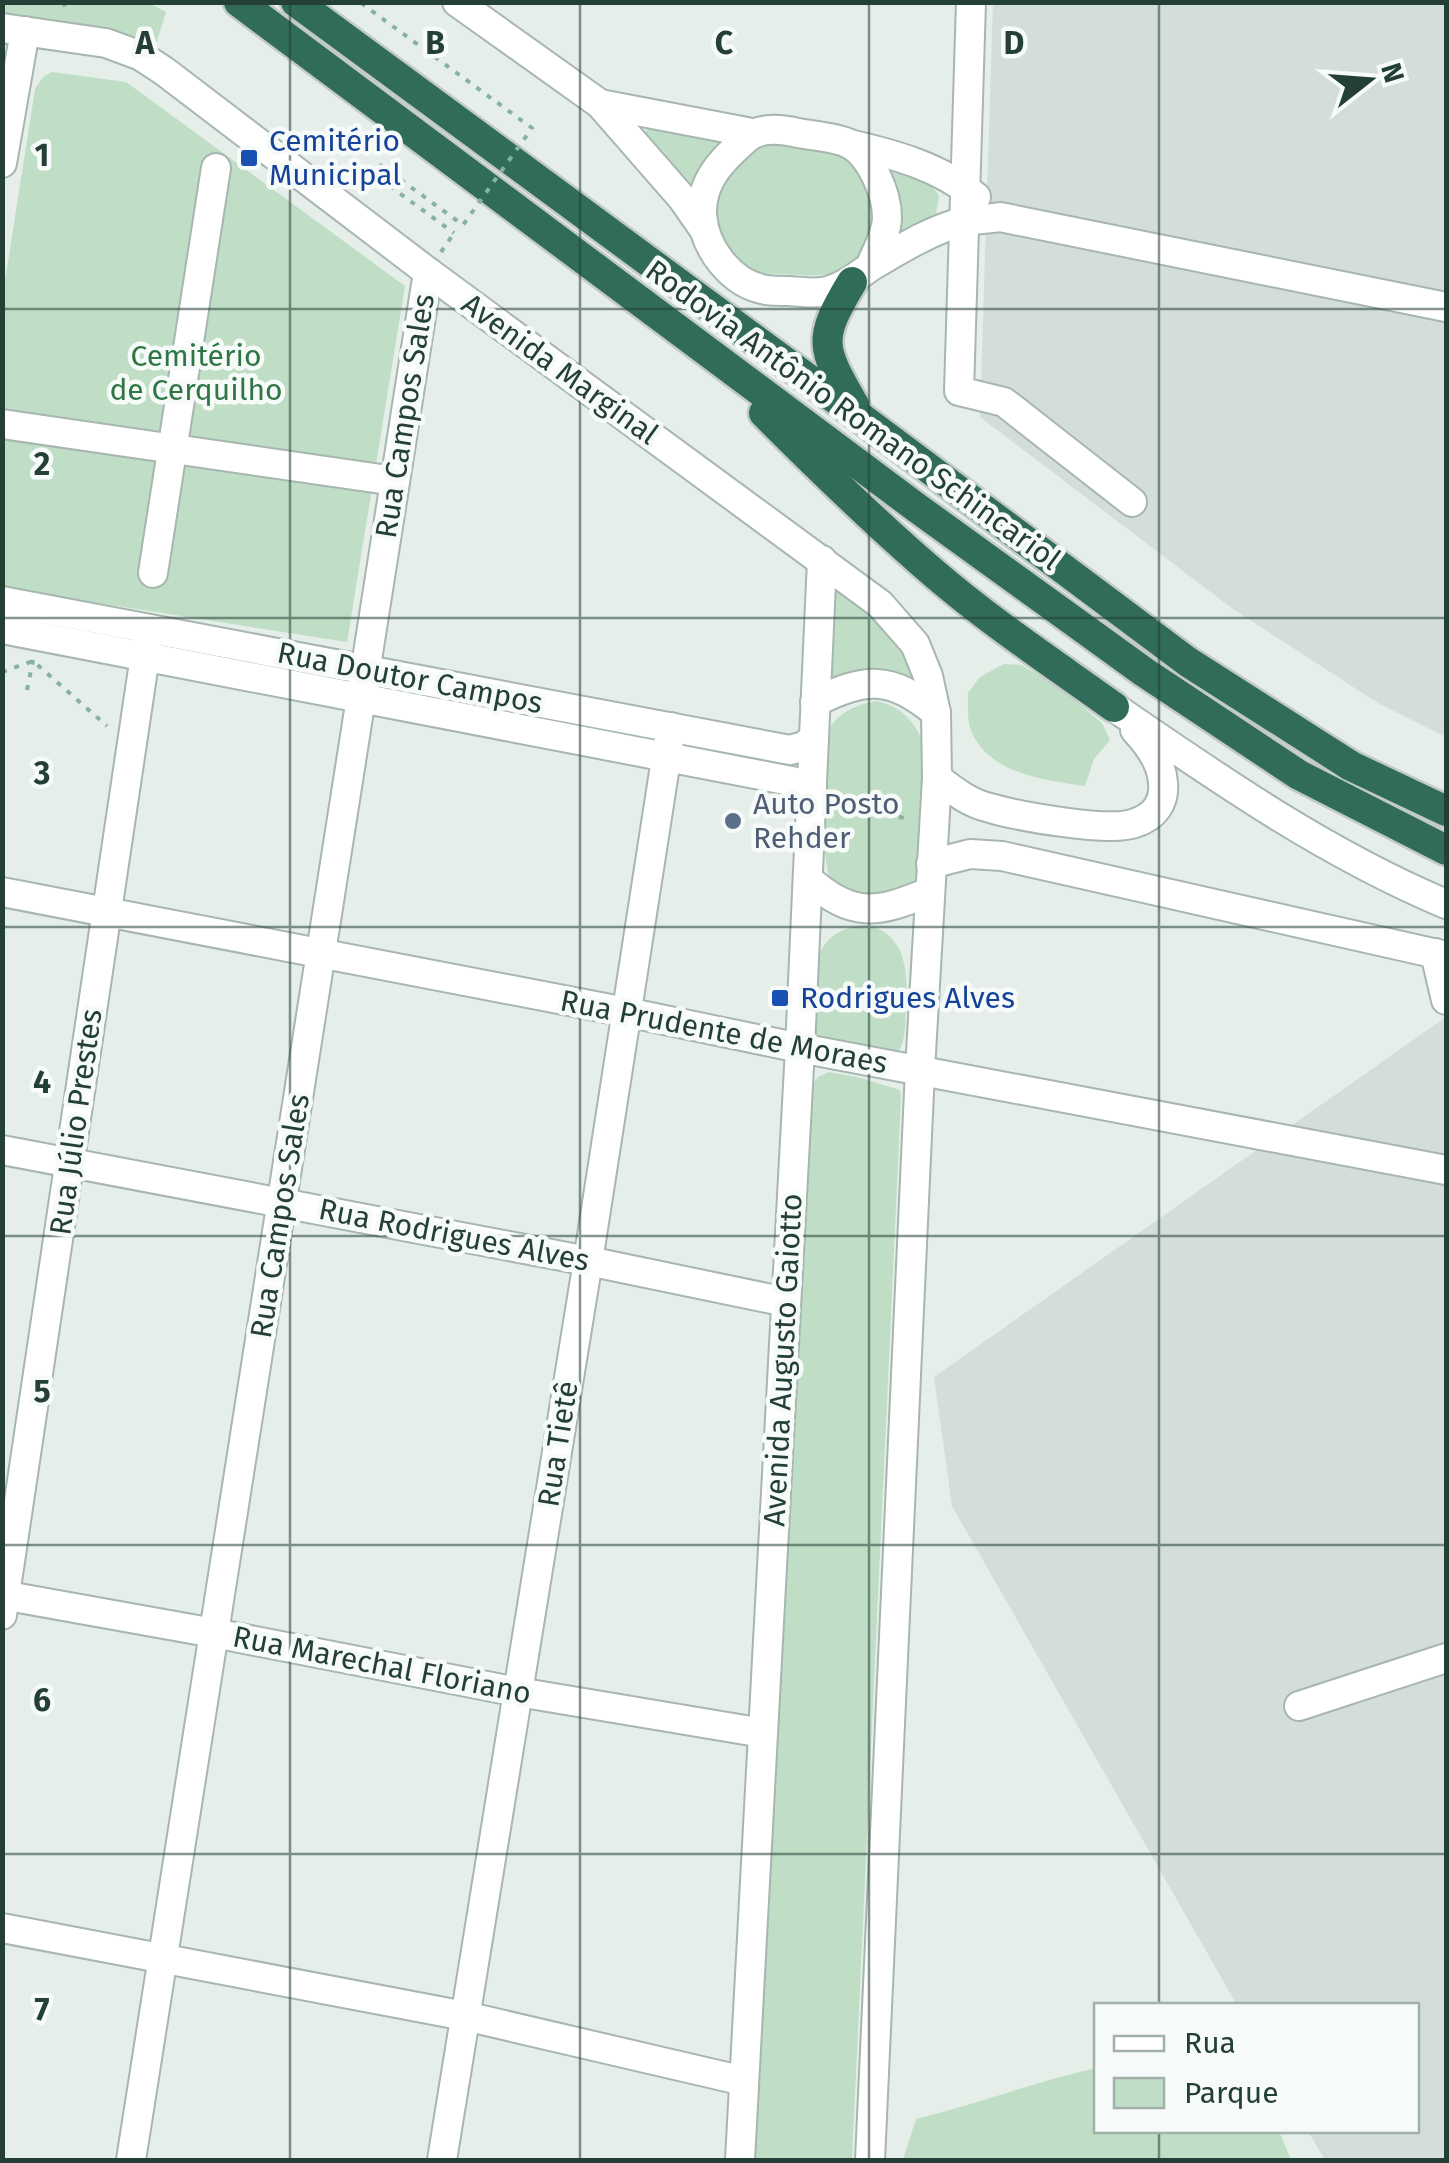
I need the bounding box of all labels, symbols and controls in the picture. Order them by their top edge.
text: A [135,24,156,62]
text: B [425,24,445,62]
text: C [715,24,734,62]
text: D [1004,24,1024,62]
north arrow [1319,30,1419,130]
text: N [1374,59,1411,87]
place label: Cemitério Municipal [269,123,401,193]
text: 1 [35,136,49,174]
marker: Cemitério Municipal [238,147,260,169]
street label: Rodovia Antônio Romano Schincariol [639,252,1067,578]
street label: Avenida Marginal [455,286,665,452]
street label: Rua Campos Sales [368,291,442,541]
park label: Cemitério de Cerquilho [109,338,283,408]
text: 2 [34,445,50,483]
street label: Rua Doutor Campos [274,635,546,721]
text: 3 [33,754,50,792]
place label: Auto Posto Rehder [753,786,899,856]
marker: Auto Posto Rehder [722,810,744,832]
place label: Rodrigues Alves [800,980,1015,1016]
street label: Rua Prudente de Moraes [557,983,891,1081]
marker: Rodrigues Alves [769,987,791,1009]
street label: Rua Júlio Prestes [42,1007,110,1237]
text: 4 [33,1063,51,1101]
street label: Rua Campos Sales [243,1091,317,1341]
street label: Rua Rodrigues Alves [316,1191,592,1279]
street label: Avenida Augusto Gaiotto [756,1192,810,1528]
text: 5 [33,1372,51,1410]
street label: Rua Tietê [530,1378,586,1510]
street label: Rua Marechal Floriano [230,1618,534,1712]
text: 6 [33,1681,51,1719]
text: 7 [35,1990,50,2028]
legend [1094,2003,1419,2133]
text: Rua [1184,2025,1236,2061]
text: Parque [1184,2075,1279,2111]

